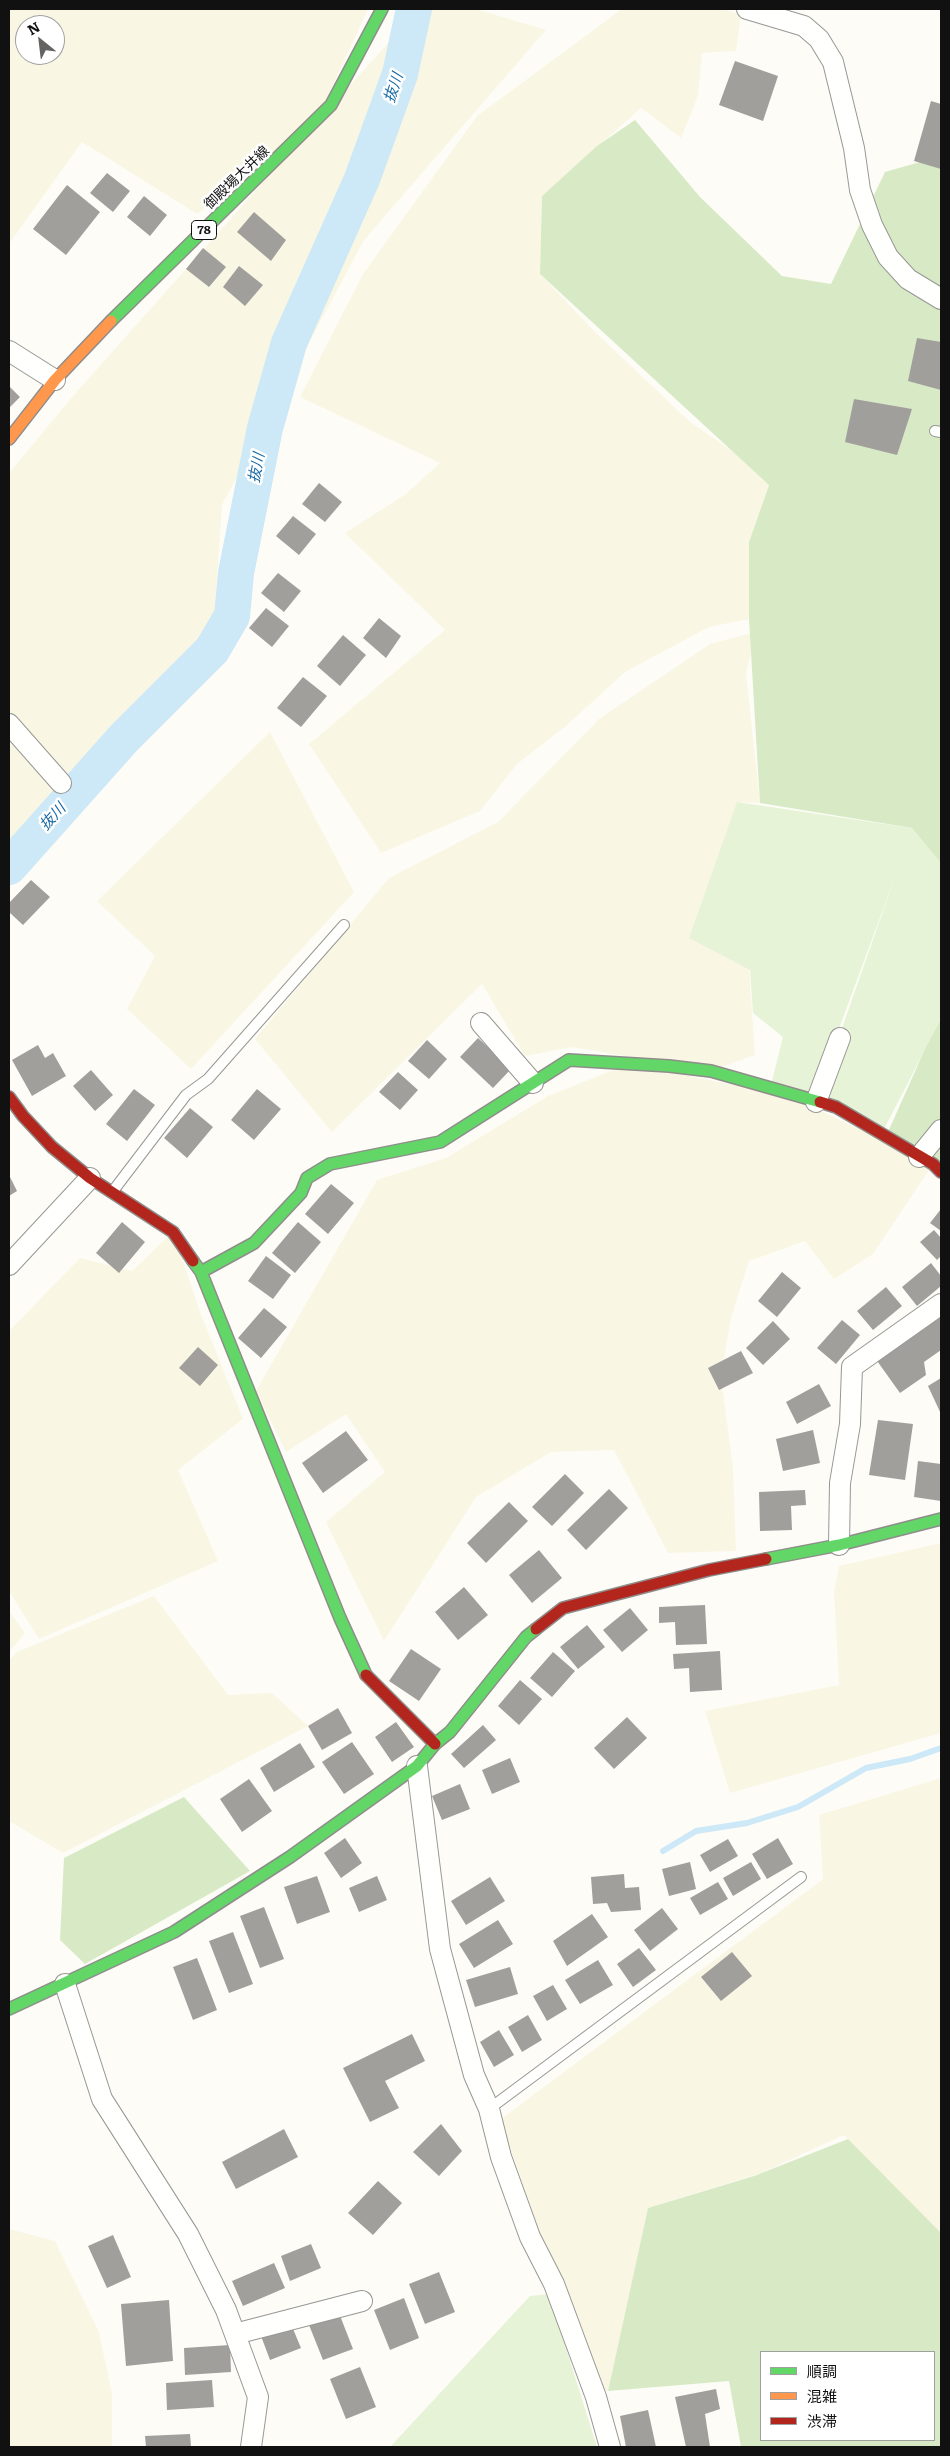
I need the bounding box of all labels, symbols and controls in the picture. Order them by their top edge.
north arrow [15,15,65,65]
text: N [23,16,43,39]
water label: 抜川 [381,71,407,105]
street label: 御殿場大井線 [201,143,273,213]
road number: 78 [192,220,216,240]
water label: 抜川 [245,452,269,484]
water label: 抜川 [36,800,70,834]
legend [760,2351,935,2441]
text: 順調 [807,2359,837,2382]
text: 混雑 [807,2384,837,2407]
text: 渋滞 [807,2409,837,2432]

